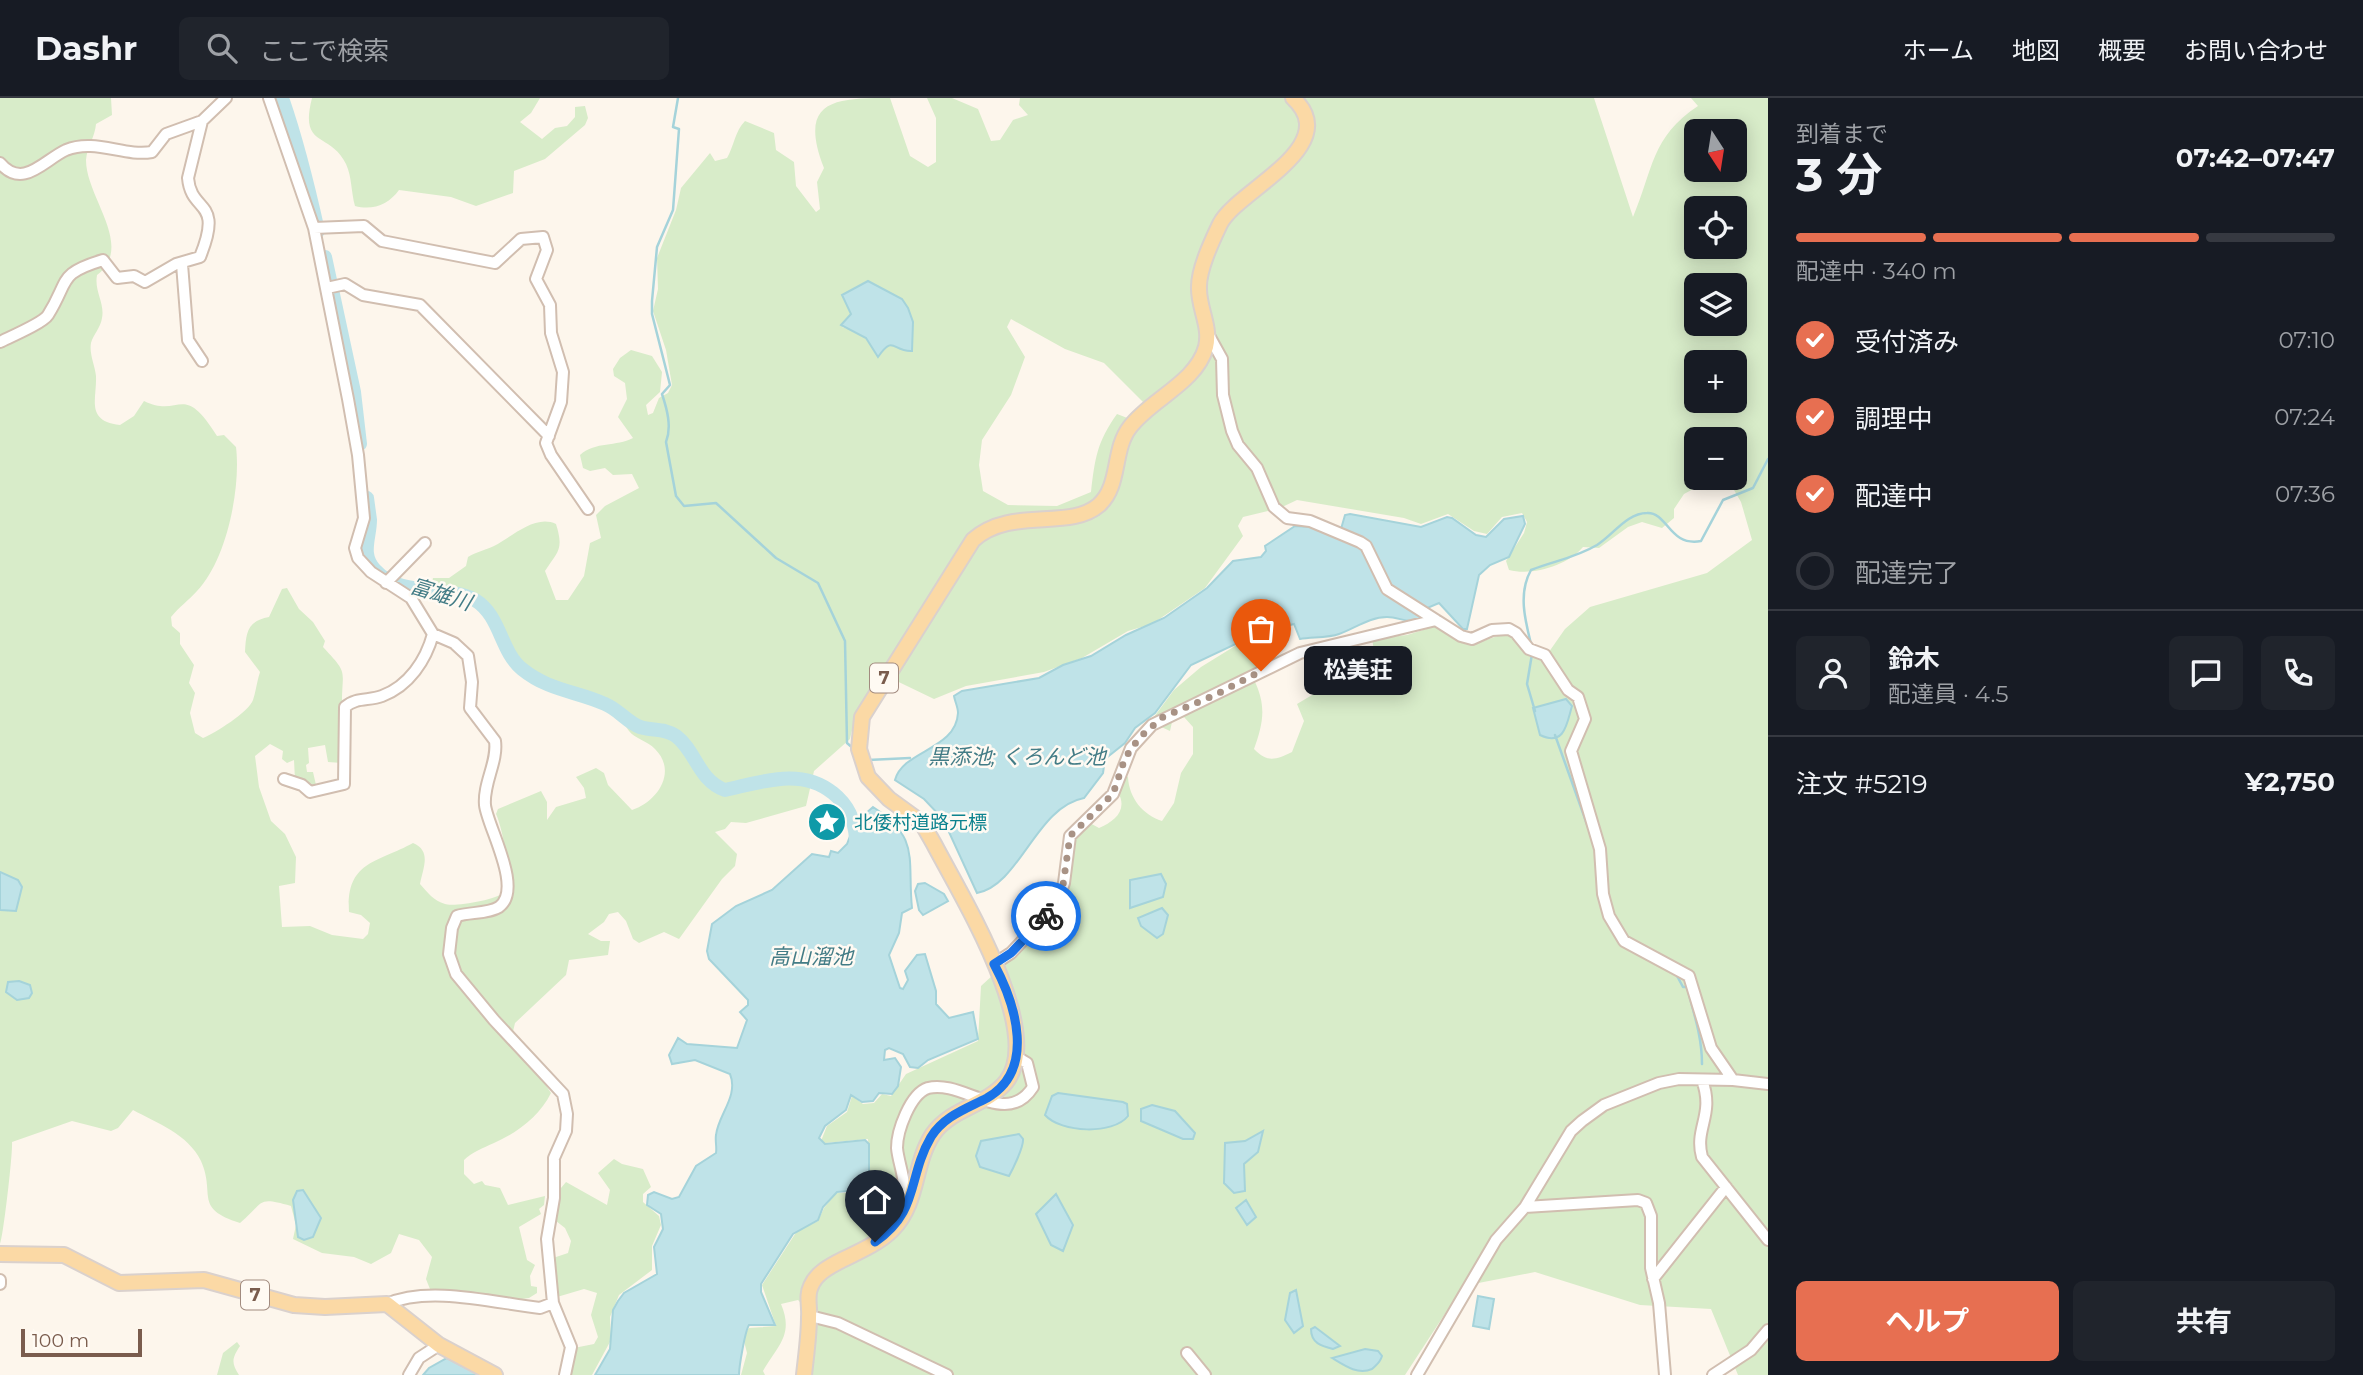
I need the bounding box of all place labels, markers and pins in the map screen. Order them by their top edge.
pin [1231,599,1291,671]
callout: 松美荘 [1303,646,1412,696]
place icon: 北倭村道路元標 [806,801,848,843]
place label: 北倭村道路元標 [854,811,987,834]
pin [845,1170,905,1242]

